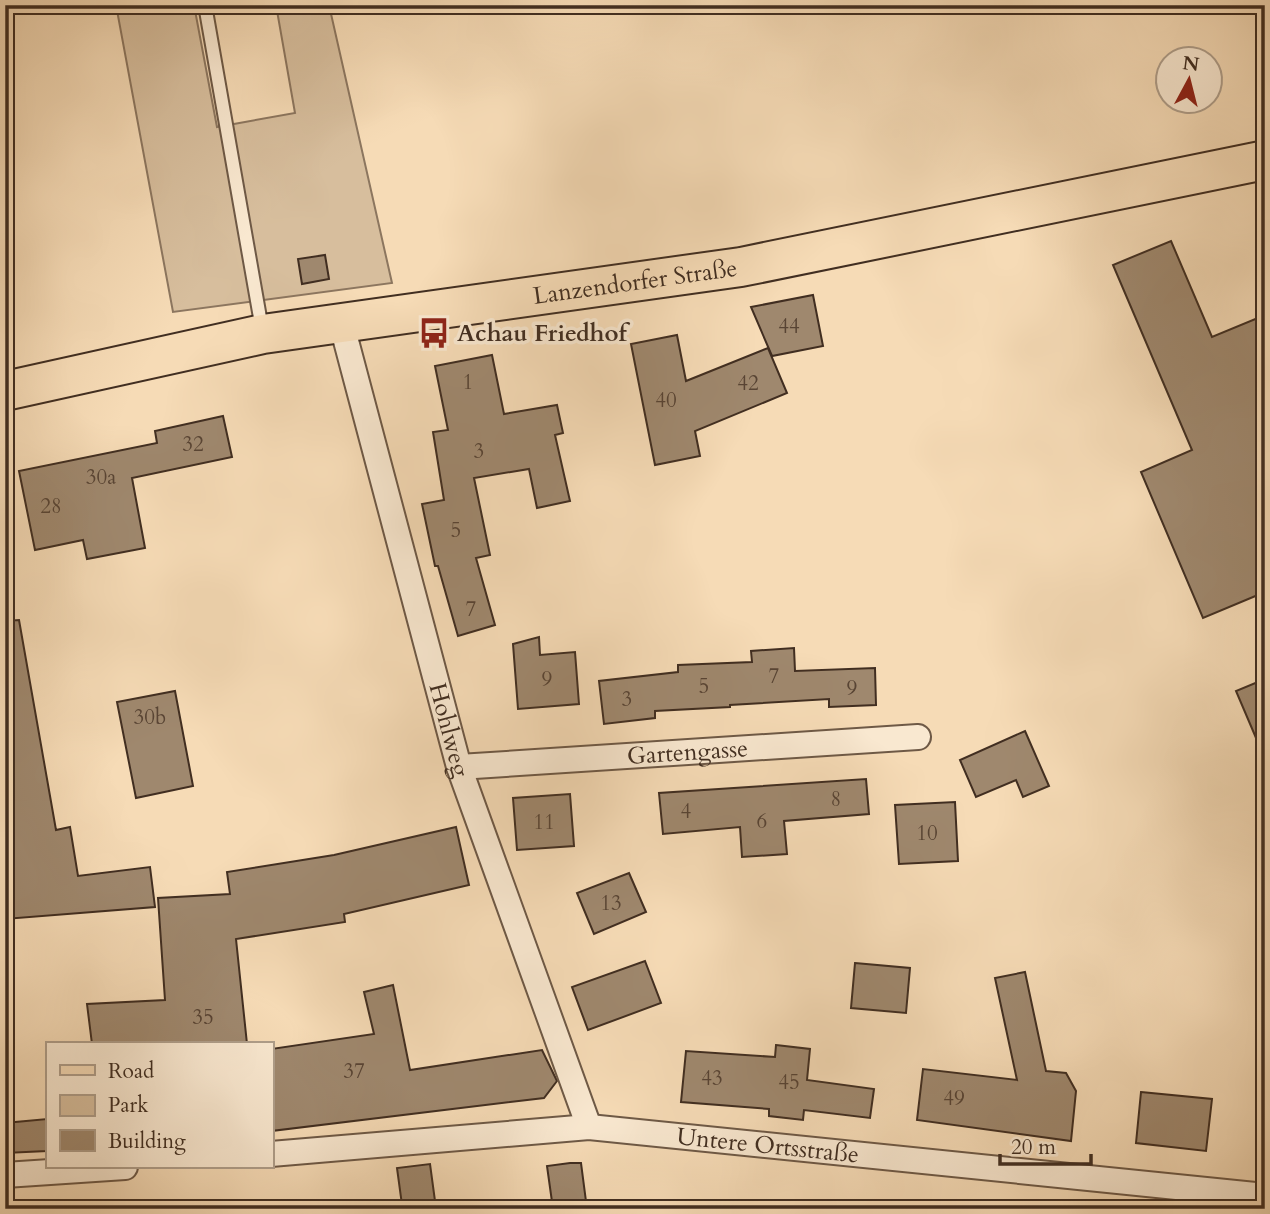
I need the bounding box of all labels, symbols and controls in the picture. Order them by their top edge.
north arrow [1154,46,1224,116]
text: N [1181,50,1201,78]
street label: Lanzendorfer Straße [531,252,739,313]
house number: 44 [778,312,800,341]
bus stop icon: Achau Friedhof [417,316,451,350]
place label: Achau Friedhof [457,317,631,350]
house number: 1 [463,368,473,397]
house number: 42 [737,369,759,398]
house number: 40 [655,386,677,415]
house number: 32 [182,430,204,459]
house number: 3 [474,437,484,466]
house number: 30a [86,463,116,492]
house number: 28 [40,492,62,521]
house number: 5 [451,516,461,545]
house number: 7 [466,595,477,624]
house number: 7 [769,662,780,691]
house number: 9 [542,665,553,694]
house number: 5 [699,672,709,701]
house number: 9 [847,674,858,703]
street label: Hohlweg [420,679,477,782]
house number: 3 [622,685,632,714]
house number: 30b [134,703,166,732]
street label: Gartengasse [626,732,749,773]
house number: 8 [831,785,841,814]
house number: 4 [681,797,692,826]
house number: 6 [757,807,767,836]
house number: 11 [533,808,555,837]
house number: 10 [916,819,938,848]
house number: 13 [600,889,622,918]
house number: 35 [192,1003,214,1032]
legend [46,1042,273,1168]
text: Road [108,1057,154,1086]
house number: 37 [343,1057,365,1086]
house number: 43 [701,1064,723,1093]
house number: 45 [778,1068,800,1097]
house number: 49 [943,1084,965,1113]
text: Park [108,1091,149,1120]
street label: Untere Ortsstraße [675,1120,861,1171]
scale bar [1000,1123,1092,1167]
text: Building [108,1127,186,1156]
text: 20 m [1011,1133,1056,1162]

